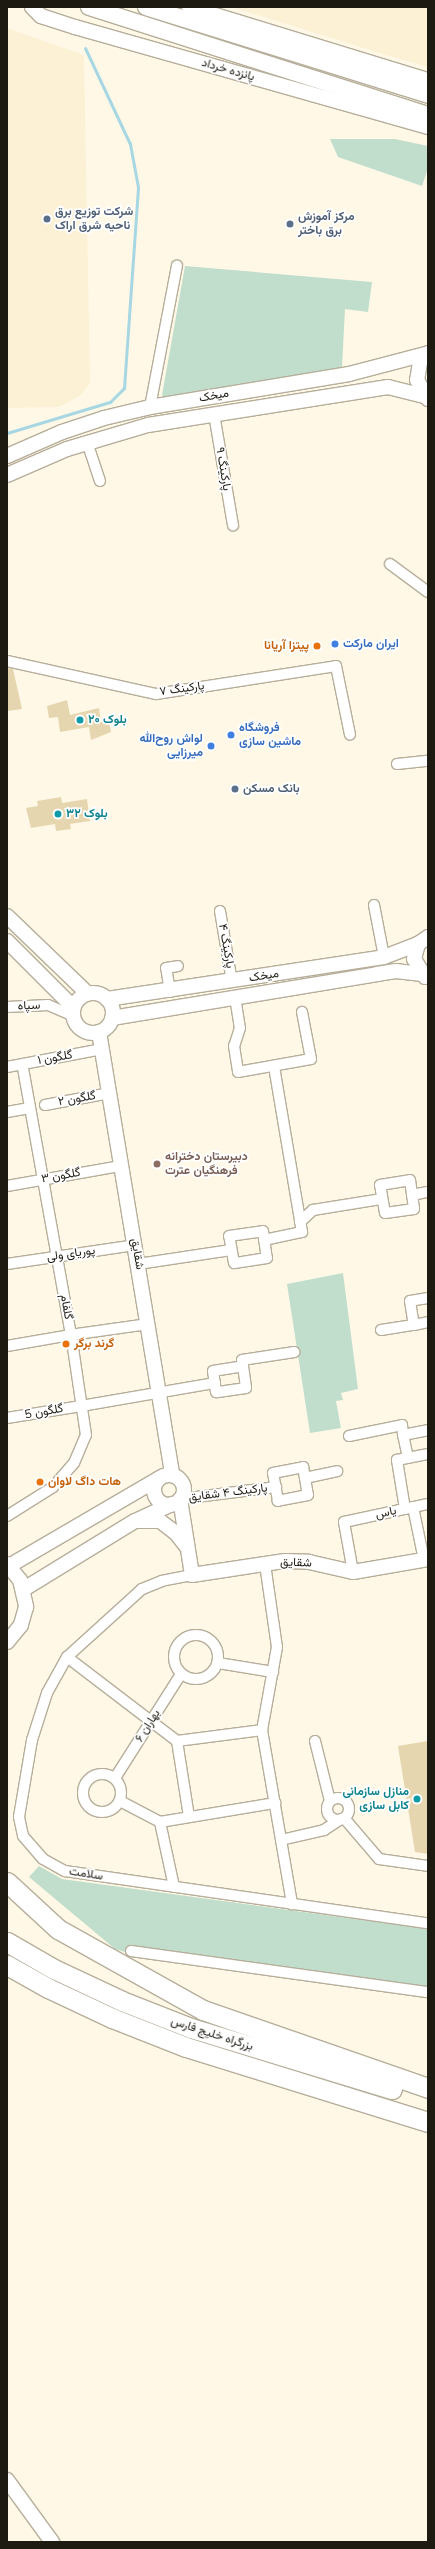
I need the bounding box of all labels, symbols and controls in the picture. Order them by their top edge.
street label: پانزده خرداد [200,56,256,84]
place label: شرکت توزیع برق ناحیه شرق اراک [55,205,133,233]
place label: مرکز آموزش برق باختر [298,210,354,238]
marker: شرکت توزیع برق ناحیه شرق اراک [42,214,52,224]
marker: مرکز آموزش برق باختر [285,219,295,229]
street label: میخک [198,386,230,406]
street label: پارکینگ ۹ [212,446,234,492]
place label: ایران مارکت [343,637,399,651]
place label: پیتزا آریانا [264,639,309,653]
marker: ایران مارکت [330,639,340,649]
marker: پیتزا آریانا [312,641,322,651]
street label: پارکینگ ۷ [159,679,205,699]
place label: بلوک ۲۰ [88,713,127,727]
marker: بلوک ۲۰ [75,715,85,725]
place label: فروشگاه ماشین سازی [239,721,301,749]
marker: فروشگاه ماشین سازی [226,730,236,740]
place label: لواش روح‌الله میرزایی [139,732,203,760]
marker: لواش روح‌الله میرزایی [206,741,216,751]
place label: بانک مسکن [243,782,300,796]
marker: بانک مسکن [230,784,240,794]
place label: بلوک ۳۲ [66,807,108,821]
marker: بلوک ۳۲ [53,809,63,819]
street label: پارکینگ ۴ [215,923,237,969]
street label: میخک [248,967,280,985]
street label: سپاه [17,998,41,1014]
street label: گلگون ۱ [36,1048,74,1068]
street label: گلگون ۲ [57,1089,97,1109]
place label: دبیرستان دخترانه فرهنگیان عترت [165,1150,248,1178]
marker: دبیرستان دخترانه فرهنگیان عترت [152,1159,162,1169]
street label: گلگون ۳ [40,1165,82,1187]
street label: شقایق [127,1237,147,1271]
street label: پوریای ولی [46,1243,96,1265]
street label: گلفام [57,1293,75,1321]
place label: گرند برگر [74,1337,114,1351]
marker: گرند برگر [61,1339,71,1349]
street label: گلگون 5 [24,1402,64,1422]
place label: هات داگ لاوان [48,1475,121,1489]
marker: هات داگ لاوان [35,1477,45,1487]
street label: پارکینگ ۴ شقایق [188,1481,268,1505]
street label: یاس [374,1504,398,1522]
street label: شقایق [280,1555,312,1571]
street label: بهاران ۶ [132,1707,164,1745]
place label: منازل سازمانی کابل سازی [342,1785,409,1813]
marker: منازل سازمانی کابل سازی [412,1794,422,1804]
street label: سلامت [68,1864,104,1884]
street label: بزرگراه خلیج فارس [169,2014,255,2054]

